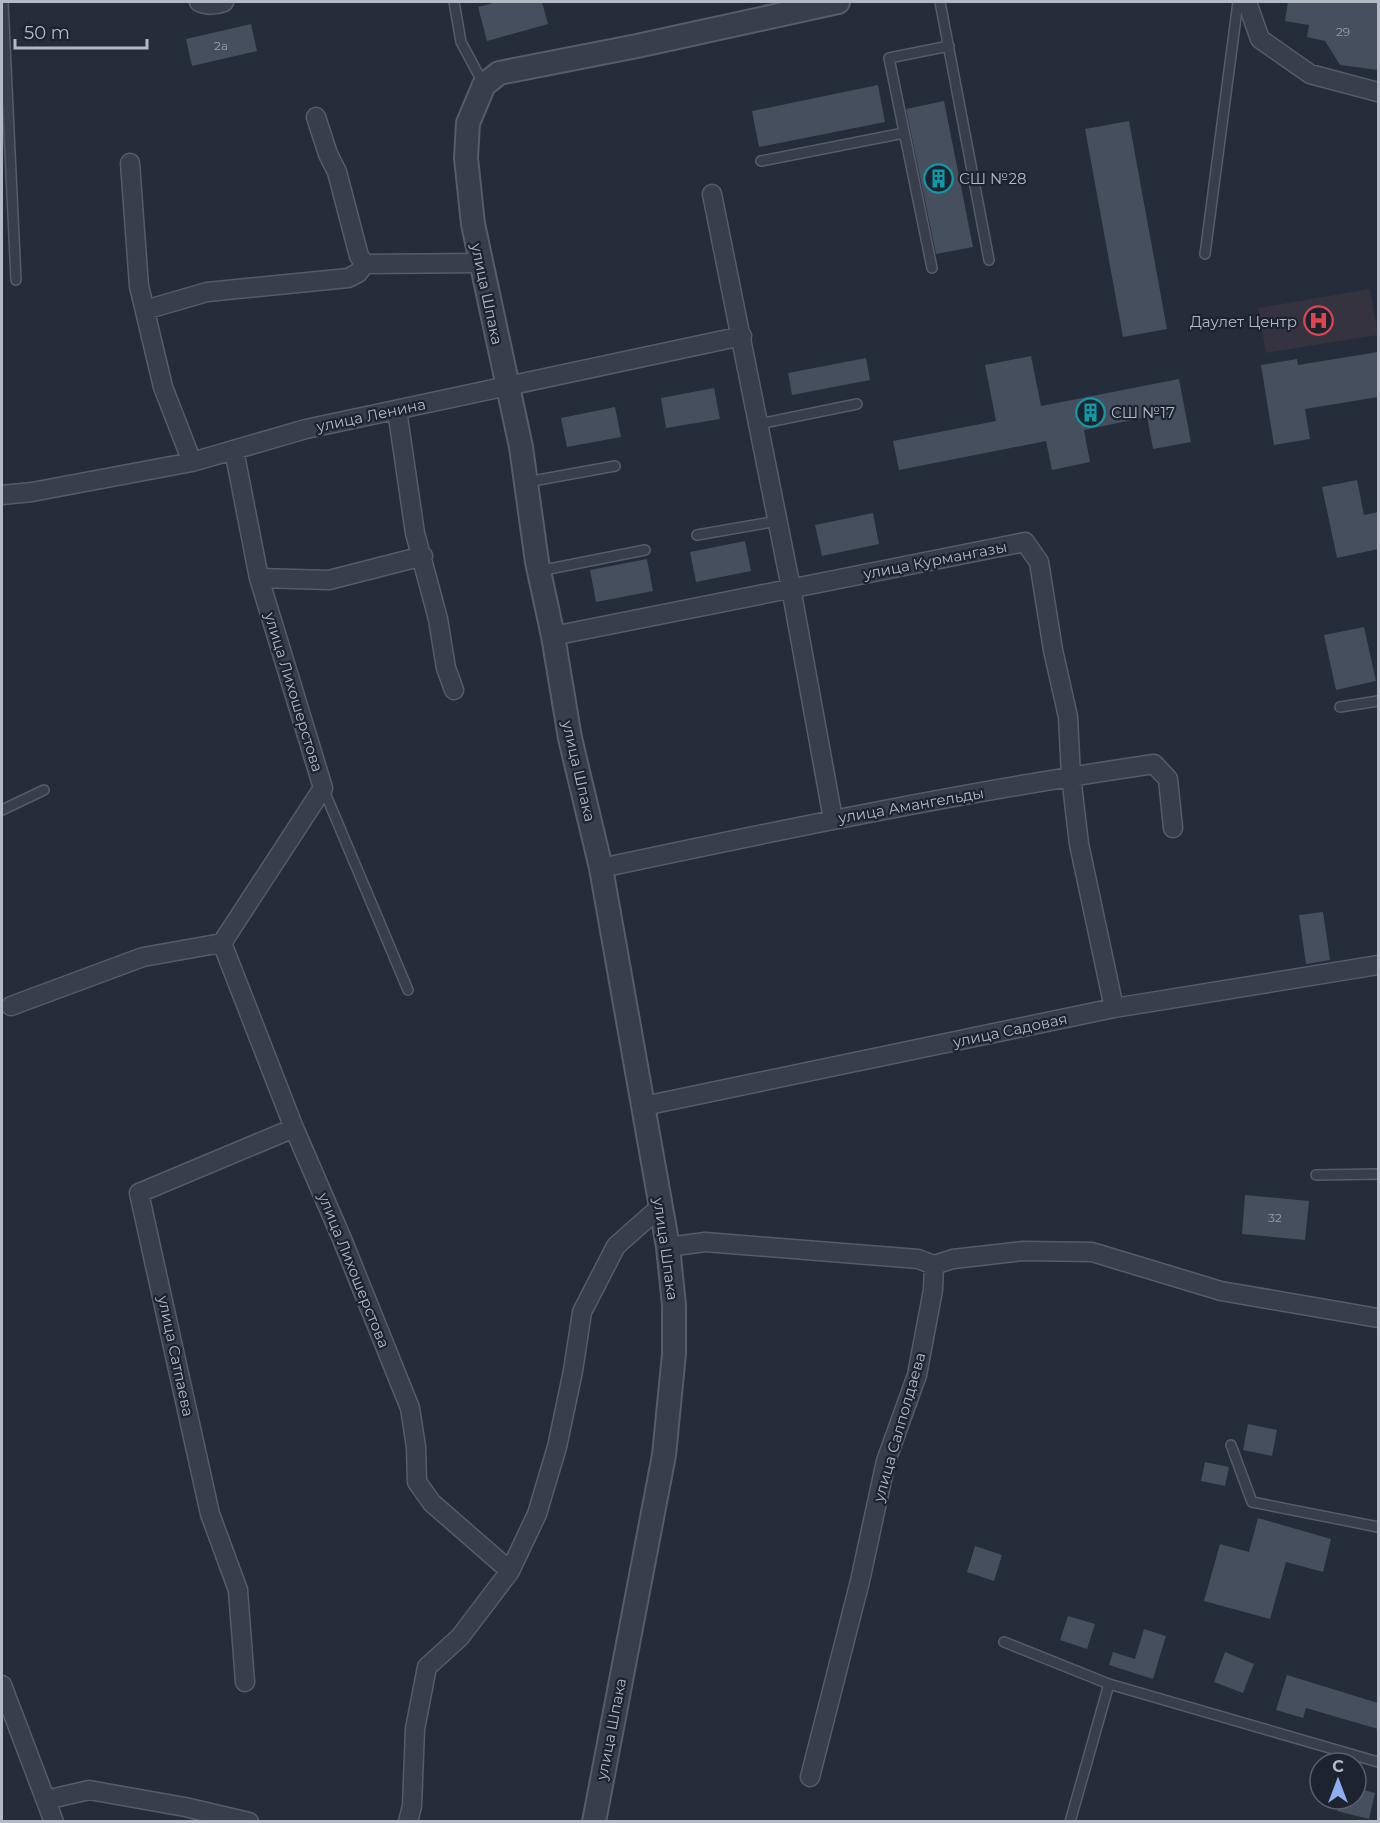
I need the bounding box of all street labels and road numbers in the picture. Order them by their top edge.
street label: улица Шпака [467,241,507,347]
street label: улица Ленина [314,394,427,436]
street label: улица Курмангазы [861,537,1008,583]
street label: улица Лихошерстова [260,609,327,774]
street label: улица Шпака [558,718,600,823]
street label: улица Амангельды [836,783,985,827]
street label: улица Садовая [950,1009,1069,1052]
street label: улица Лихошерстова [314,1189,394,1350]
street label: улица Шпака [649,1196,683,1301]
street label: улица Сатпаева [154,1293,198,1418]
street label: улица Салполдаева [868,1350,929,1505]
street label: улица Шпака [592,1676,630,1783]

